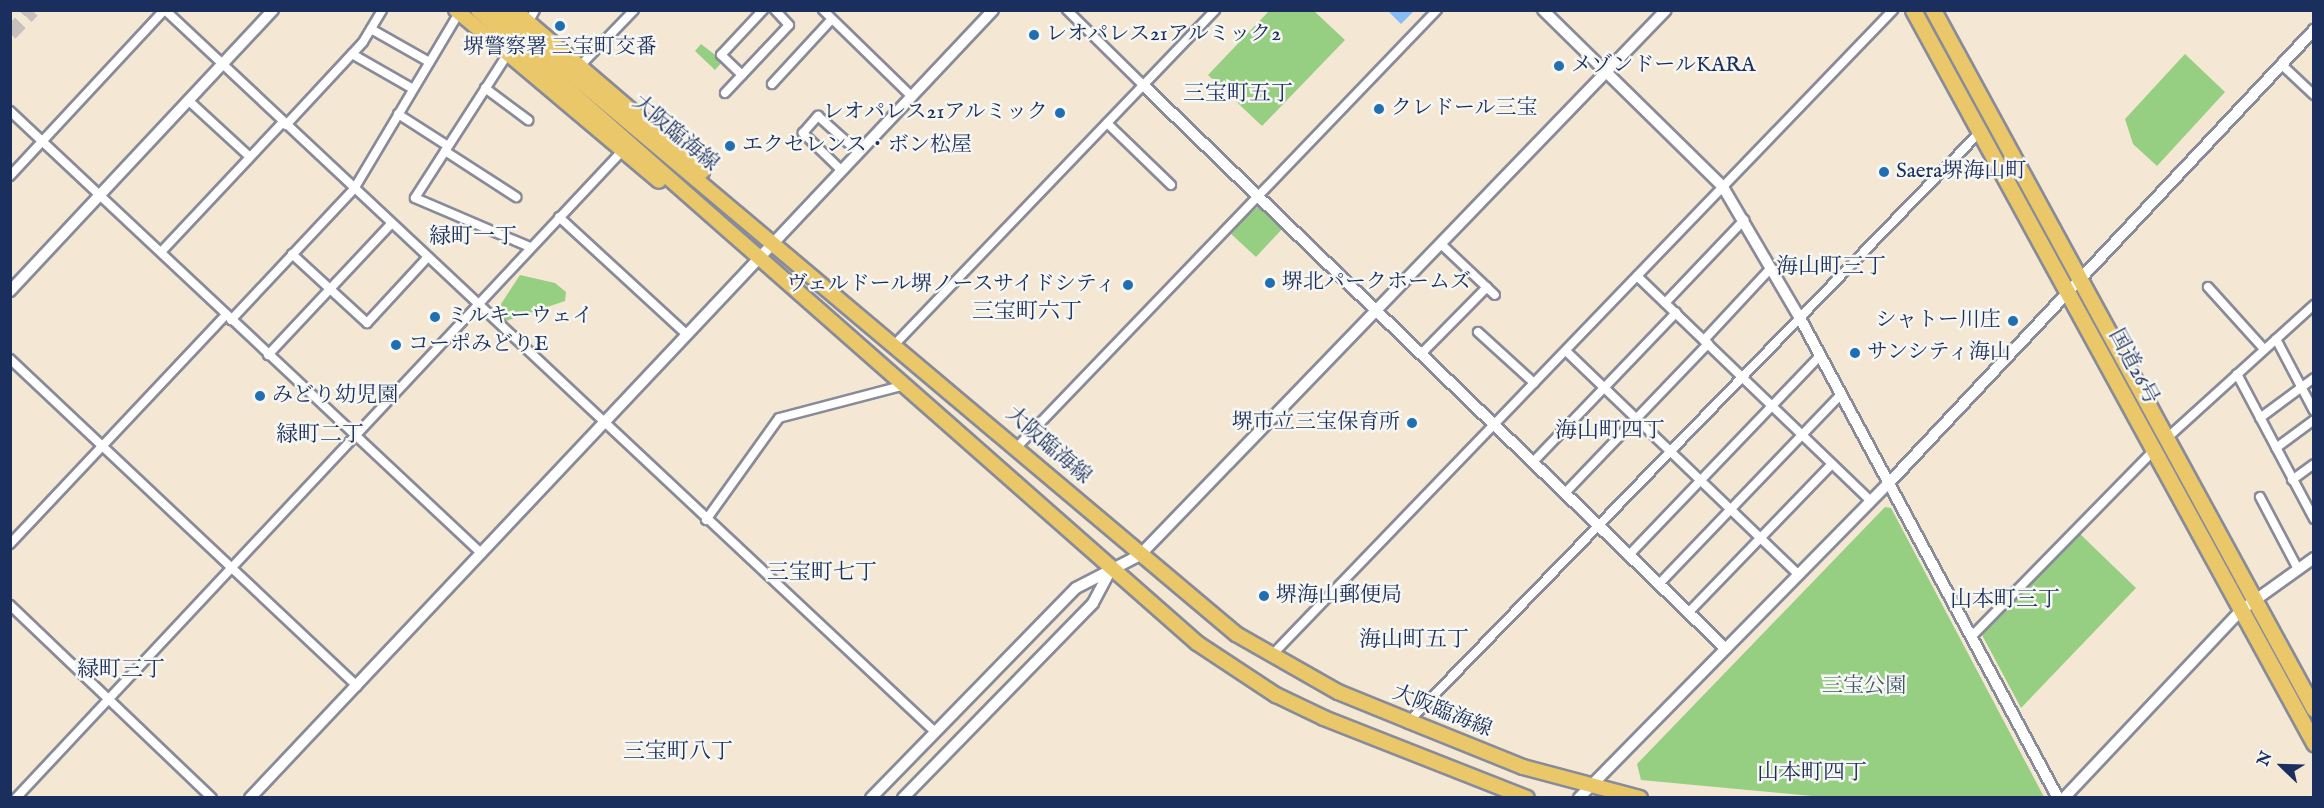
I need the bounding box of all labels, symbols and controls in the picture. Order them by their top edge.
marker: 堺警察署 三宝町交番 [553,19,567,33]
place label: レオパレス21アルミック2 [1046,22,1284,48]
marker: レオパレス21アルミック2 [1027,28,1041,42]
place label: 堺警察署 三宝町交番 [463,35,657,61]
place label: メゾンドールKARA [1571,53,1756,79]
marker: メゾンドールKARA [1552,59,1566,73]
district label: 三宝町五丁 [1183,82,1293,108]
street label: 大阪臨海線 [627,91,723,177]
place label: クレドール三宝 [1391,96,1538,122]
place label: レオパレス21アルミック [820,100,1048,126]
marker: クレドール三宝 [1372,102,1386,116]
marker: レオパレス21アルミック [1053,106,1067,120]
place label: エクセレンス・ボン松屋 [742,133,973,159]
marker: エクセレンス・ボン松屋 [723,139,737,153]
place label: Saera堺海山町 [1896,159,2026,185]
marker: Saera堺海山町 [1877,165,1891,179]
district label: 緑町一丁 [429,225,517,251]
district label: 海山町三丁 [1776,255,1886,281]
place label: 堺北パークホームズ [1282,270,1471,296]
place label: ヴェルドール堺ノースサイドシティ [781,272,1116,298]
marker: 堺北パークホームズ [1263,276,1277,290]
marker: ヴェルドール堺ノースサイドシティ [1121,278,1135,292]
district label: 三宝町六丁 [972,300,1082,326]
place label: ミルキーウェイ [447,304,594,330]
place label: シャトー川庄 [1875,308,2001,334]
marker: ミルキーウェイ [428,310,442,324]
marker: シャトー川庄 [2006,314,2020,328]
street label: 国道26号 [2103,325,2163,409]
place label: コーポみどりE [408,332,549,358]
marker: コーポみどりE [389,338,403,352]
place label: サンシティ海山 [1867,340,2014,366]
marker: サンシティ海山 [1848,346,1862,360]
place label: みどり幼児園 [272,383,398,409]
marker: みどり幼児園 [253,389,267,403]
street label: 大阪臨海線 [1000,402,1096,490]
place label: 堺市立三宝保育所 [1232,410,1400,436]
marker: 堺市立三宝保育所 [1405,416,1419,430]
district label: 海山町四丁 [1555,419,1665,445]
district label: 緑町二丁 [276,423,364,449]
district label: 三宝町七丁 [767,561,877,587]
place label: 堺海山郵便局 [1276,583,1402,609]
district label: 山本町三丁 [1950,588,2060,614]
marker: 堺海山郵便局 [1257,589,1271,603]
district label: 海山町五丁 [1359,628,1469,654]
district label: 緑町三丁 [77,658,165,684]
park label: 三宝公園 [1822,674,1906,700]
street label: 大阪臨海線 [1389,681,1495,743]
north arrow [2252,736,2312,796]
district label: 三宝町八丁 [623,740,733,766]
text: N [2254,749,2277,769]
district label: 山本町四丁 [1757,761,1867,787]

